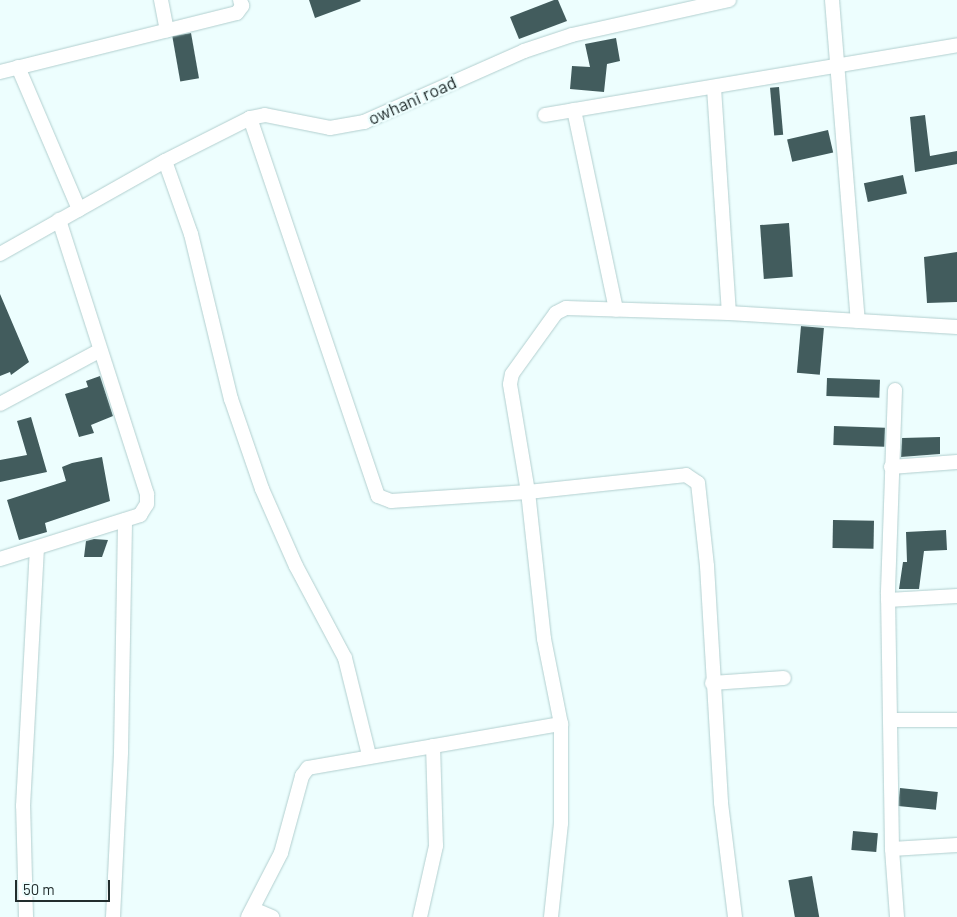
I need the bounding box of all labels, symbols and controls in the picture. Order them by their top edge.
street label: owhani road [364,71,460,129]
scale bar [18,870,112,902]
text: 50 m [23,880,55,898]

